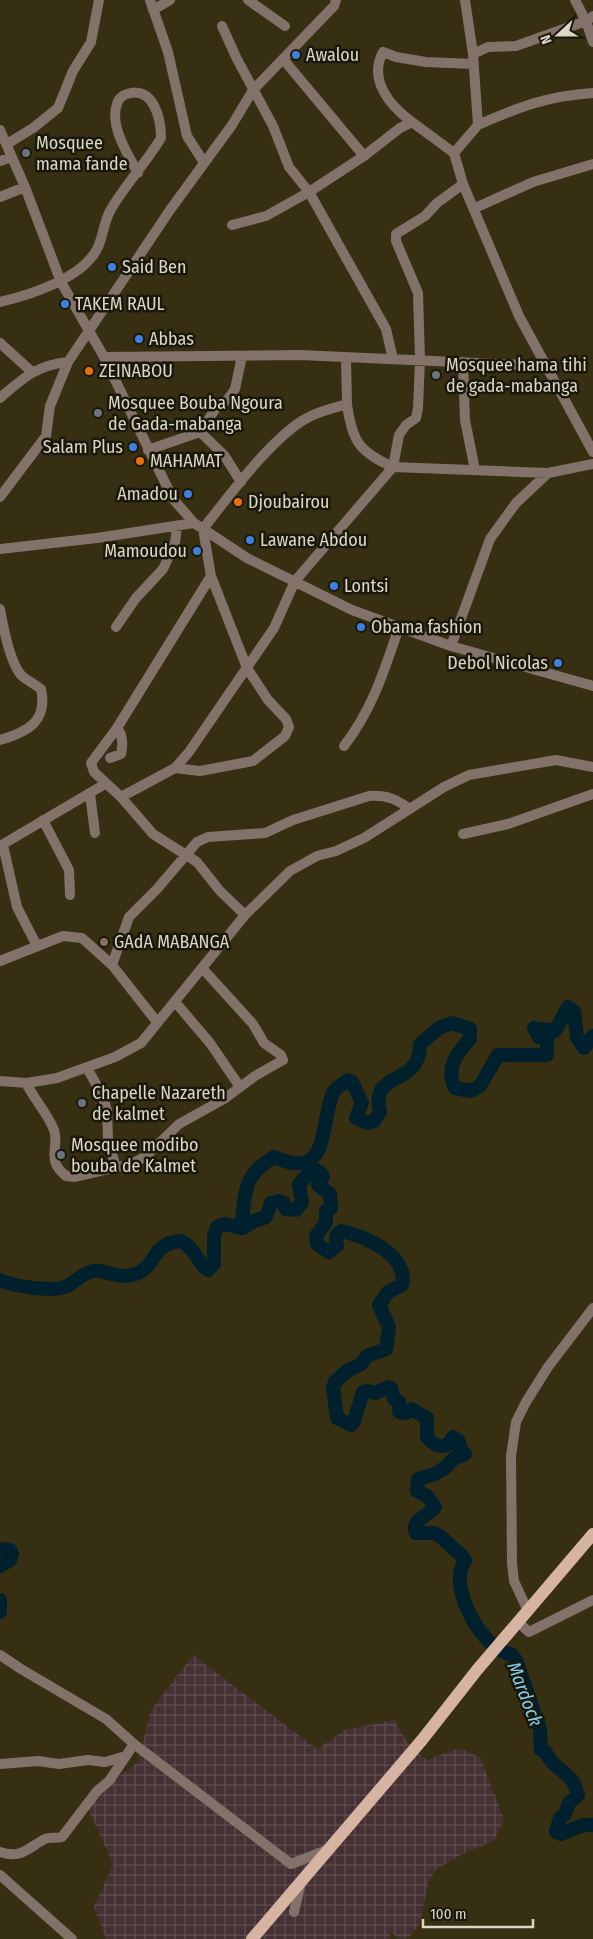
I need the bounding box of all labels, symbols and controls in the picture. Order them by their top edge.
north arrow [533,10,583,60]
text: N [537,33,556,46]
place label: Awalou [306,44,359,66]
marker: Awalou [290,49,302,61]
place label: Mosquee mama fande [36,132,128,175]
marker: Mosquee mama fande [20,147,32,159]
place label: Said Ben [122,256,186,278]
marker: Said Ben [106,261,118,273]
place label: TAKEM RAUL [75,293,165,315]
marker: TAKEM RAUL [59,298,71,310]
place label: Abbas [149,328,194,350]
marker: Abbas [133,333,145,345]
place label: Mosquee hama tihi de gada-mabanga [446,354,587,397]
place label: ZEINABOU [99,360,173,382]
marker: ZEINABOU [83,365,95,377]
marker: Mosquee hama tihi de gada-mabanga [430,369,442,381]
place label: Mosquee Bouba Ngoura de Gada-mabanga [108,392,283,435]
marker: Mosquee Bouba Ngoura de Gada-mabanga [92,407,104,419]
place label: Salam Plus [43,436,123,458]
marker: Salam Plus [127,441,139,453]
place label: MAHAMAT [150,450,223,472]
marker: MAHAMAT [134,455,146,467]
place label: Amadou [117,483,178,505]
marker: Amadou [182,488,194,500]
place label: Djoubairou [248,491,329,513]
marker: Djoubairou [232,496,244,508]
place label: Lawane Abdou [260,529,367,551]
marker: Lawane Abdou [244,534,256,546]
place label: Mamoudou [104,540,187,562]
marker: Mamoudou [191,545,203,557]
place label: Lontsi [344,575,389,597]
marker: Lontsi [328,580,340,592]
place label: Obama fashion [371,616,482,638]
marker: Obama fashion [355,621,367,633]
place label: Debol Nicolas [447,652,548,674]
marker: Debol Nicolas [552,657,564,669]
place label: GAdA MABANGA [114,931,230,953]
marker: GAdA MABANGA [98,936,110,948]
place label: Chapelle Nazareth de kalmet [92,1082,226,1125]
marker: Chapelle Nazareth de kalmet [76,1097,88,1109]
place label: Mosquee modibo bouba de Kalmet [71,1134,199,1177]
marker: Mosquee modibo bouba de Kalmet [55,1149,67,1161]
water label: Mardock [502,1659,548,1729]
scale bar [423,1896,533,1928]
text: 100 m [430,1905,467,1923]

